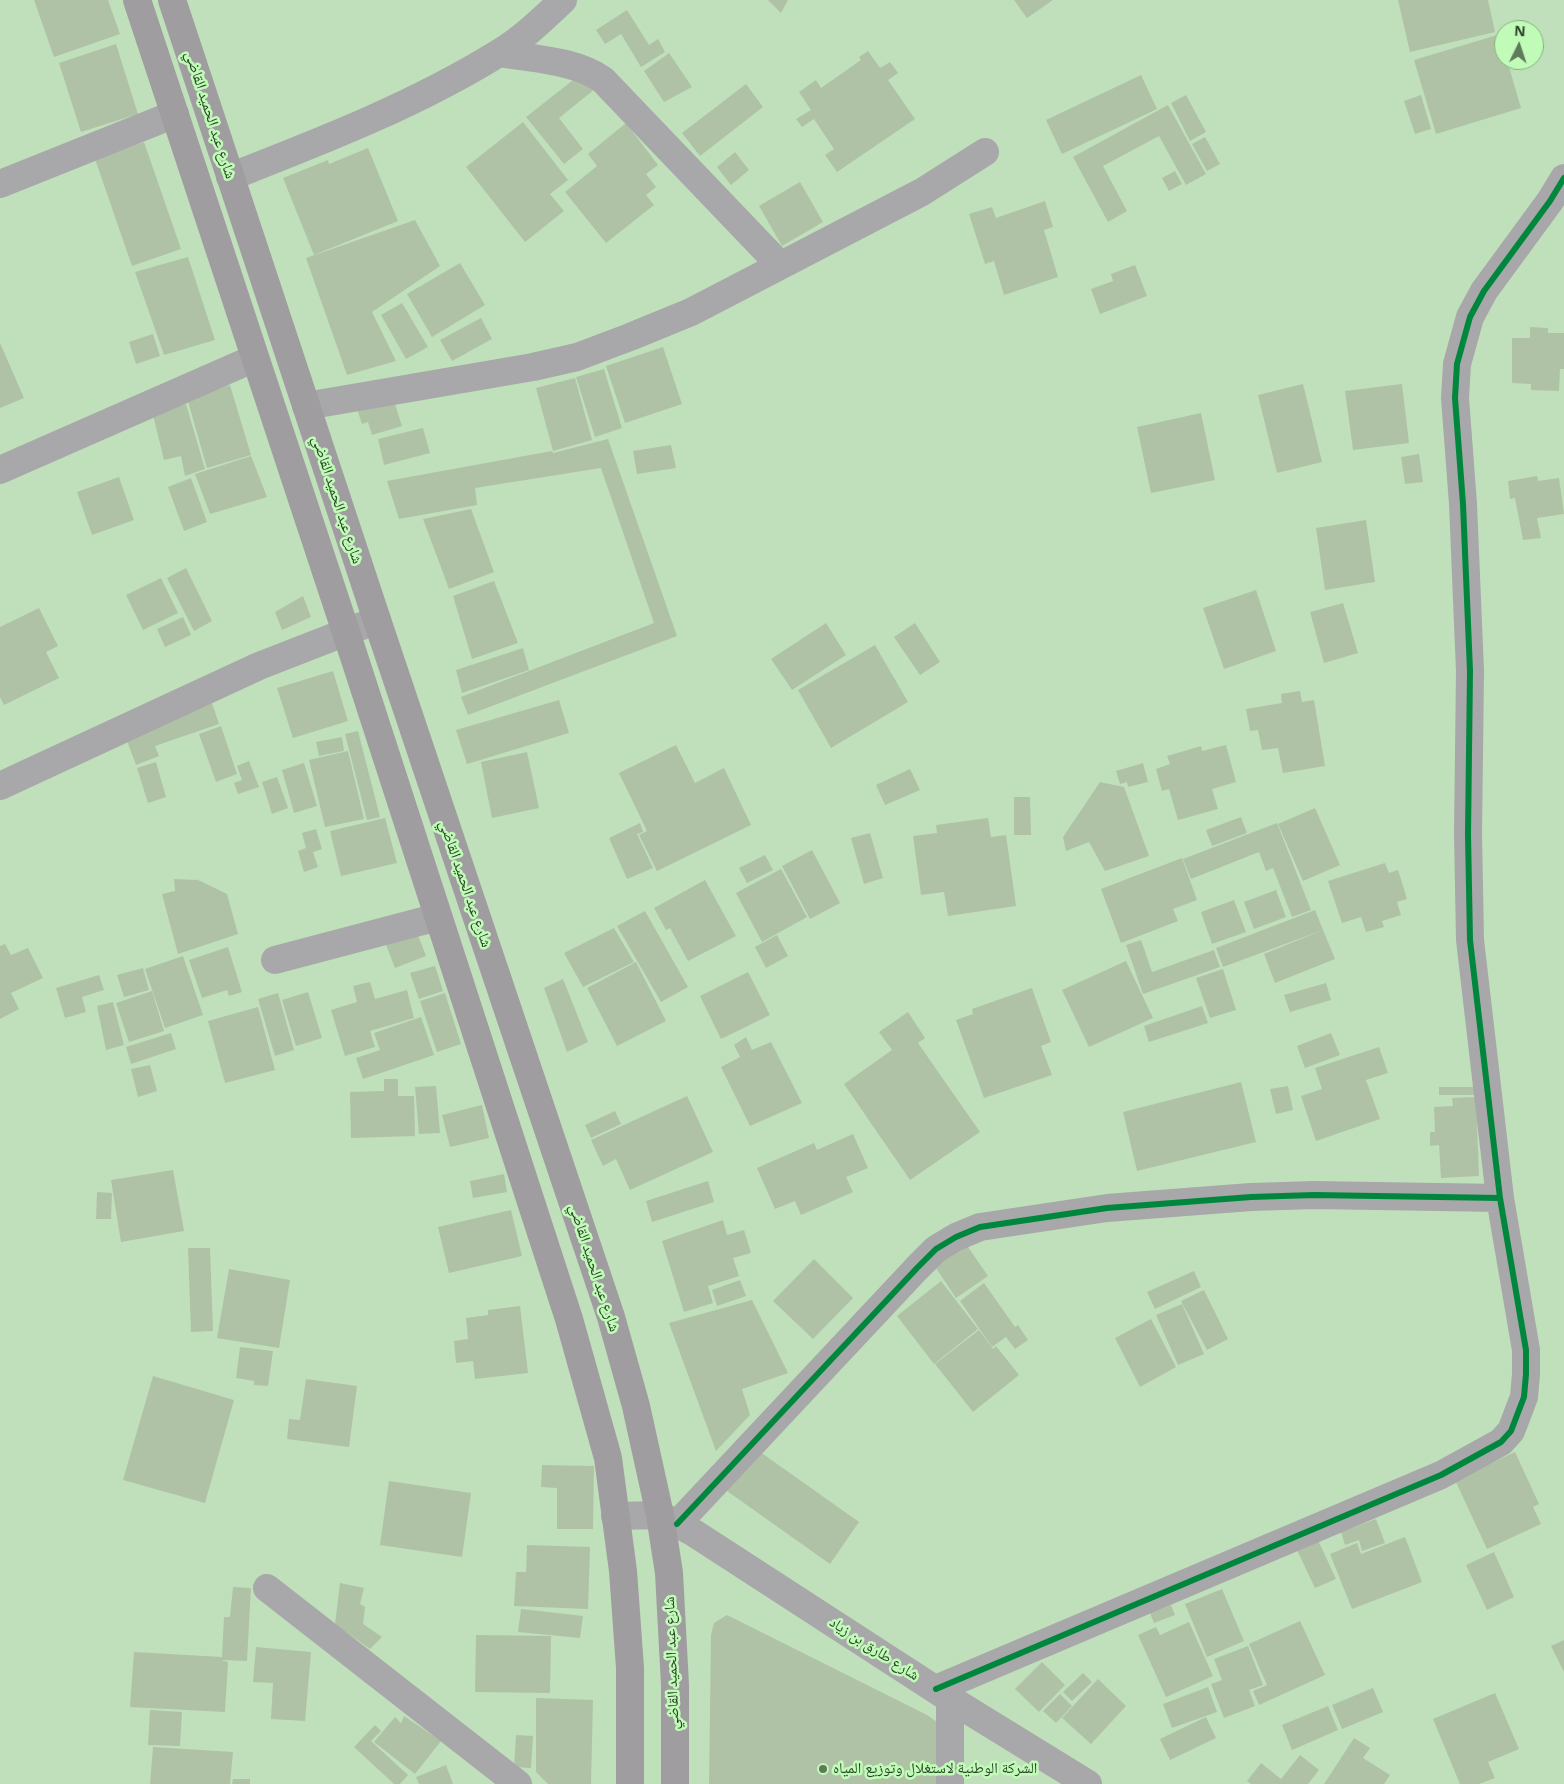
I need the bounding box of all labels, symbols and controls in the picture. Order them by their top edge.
north arrow [1494,20,1544,70]
text: N [1514,21,1526,40]
street label: شارع عبد الحميد القاضي [181,49,239,181]
street label: شارع عبد الحميد القاضي [308,434,366,566]
street label: شارع عبد الحميد القاضي [435,818,495,950]
street label: شارع عبد الحميد القاضي [565,1202,623,1334]
street label: شارع عبد الحميد القاضي [661,1596,683,1730]
street label: شارع طارق بن زياد [826,1613,922,1685]
place label: الشركة الوطنية لاستغلال وتوزيع المياه [833,1760,1037,1778]
marker: الشركة الوطنية لاستغلال وتوزيع المياه [817,1763,829,1775]

